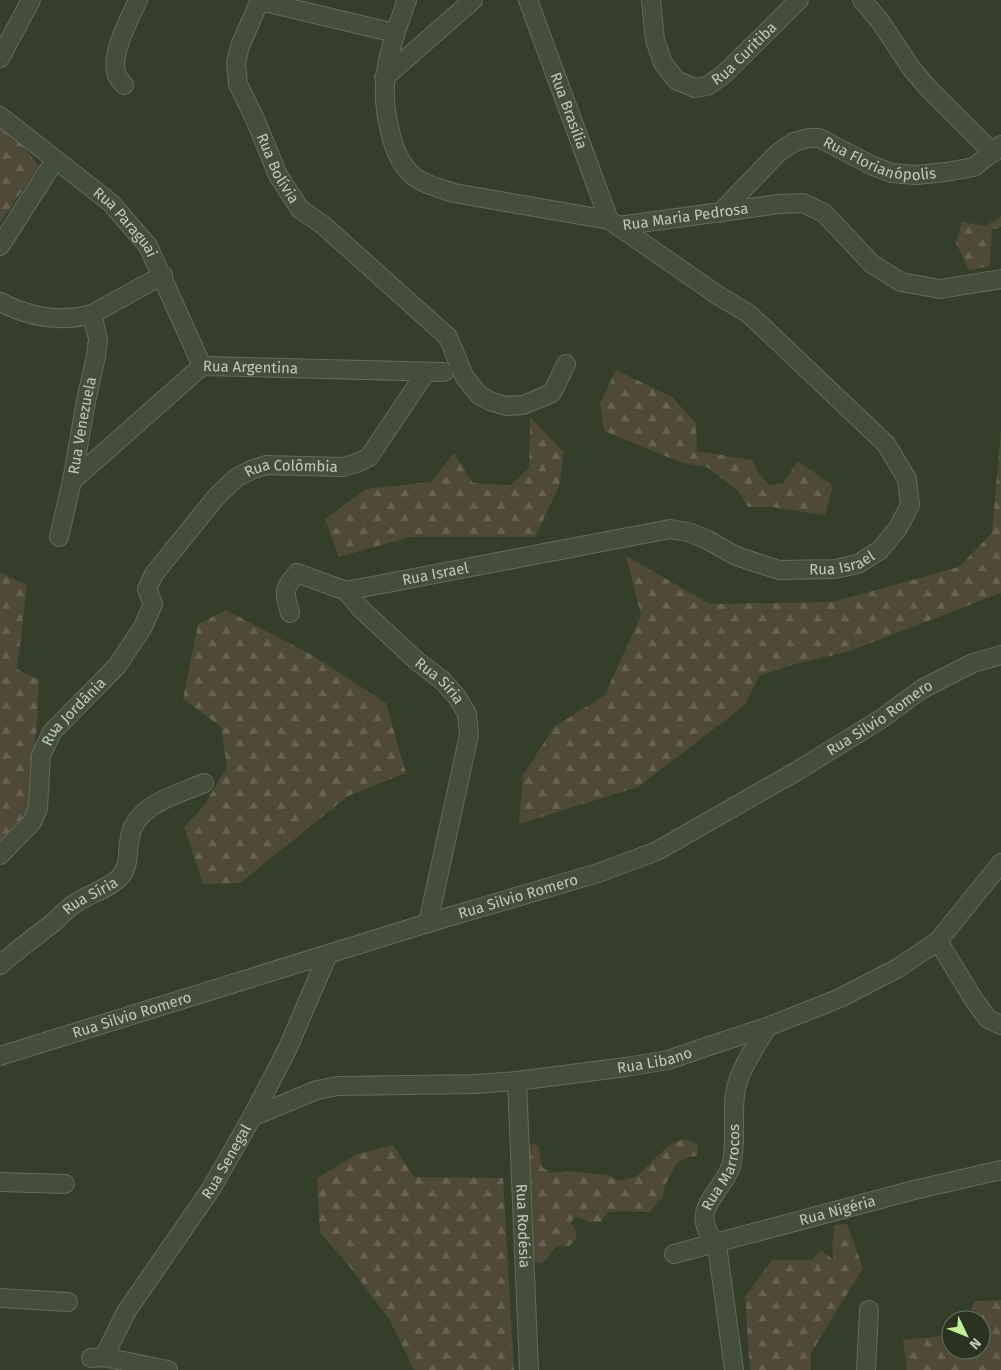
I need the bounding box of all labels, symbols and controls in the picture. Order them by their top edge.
street label: Rua Curitiba [708,18,780,89]
street label: Rua Brasília [546,70,591,152]
street label: Rua Bolívia [253,131,303,207]
street label: Rua Florianópolis [820,133,937,184]
street label: Rua Paraguai [90,184,161,260]
street label: Rua Maria Pedrosa [621,199,749,234]
street label: Rua Argentina [203,357,298,377]
street label: Rua Venezuela [64,375,100,476]
street label: Rua Colômbia [241,455,338,481]
street label: Rua Israel [809,546,879,578]
street label: Rua Israel [401,559,471,589]
street label: Rua Síria [411,654,468,707]
street label: Rua Jordânia [38,674,110,749]
street label: Rua Silvio Romero [823,676,936,759]
street label: Rua Silvio Romero [456,870,580,923]
street label: Rua Síria [59,873,121,919]
street label: Rua Silvio Romero [70,988,194,1042]
street label: Rua Libano [616,1043,694,1077]
street label: Rua Senegal [198,1121,255,1203]
street label: Rua Marrocos [698,1124,743,1213]
street label: Rua Rodésia [512,1183,534,1268]
street label: Rua Nigéria [797,1192,877,1229]
north arrow [941,1310,991,1360]
text: N [966,1334,985,1353]

